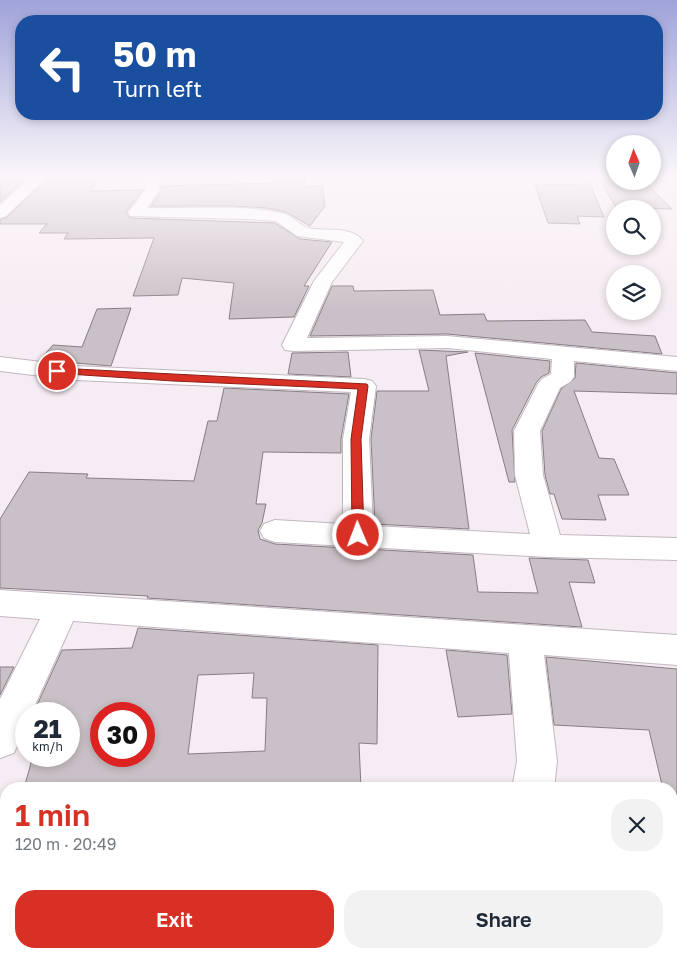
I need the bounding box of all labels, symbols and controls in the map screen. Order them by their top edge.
text: 50 m [113,33,196,75]
icon: left [30,35,95,100]
text: Turn left [113,75,202,102]
north arrow [606,135,661,190]
map controls [606,135,661,320]
button: search [606,200,661,255]
button: layers [606,265,661,320]
pin [36,350,78,392]
icon: arrive [43,357,71,385]
position arrow [331,508,383,560]
speed limit sign: 30 [90,702,155,767]
text: 21 [33,713,62,744]
text: km/h [32,739,63,754]
text: 1 min [15,797,90,833]
button: close [611,799,663,851]
text: 120 m · 20:49 [15,834,116,854]
button: Exit [15,890,334,948]
button: Share [344,890,663,948]

